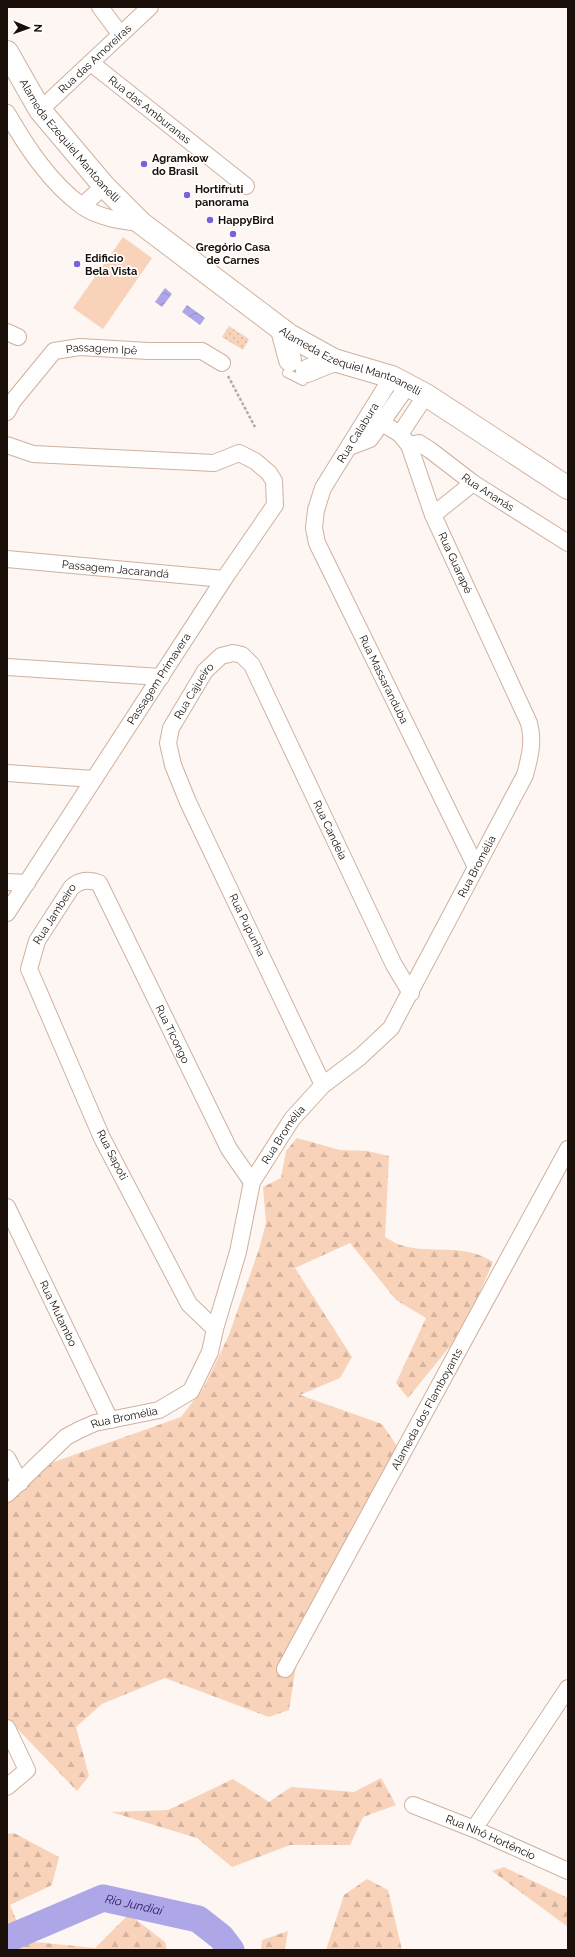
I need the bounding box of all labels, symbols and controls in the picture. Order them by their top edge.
north arrow [8,8,48,48]
street label: Rua das Amoreiras [56,22,134,96]
text: N [31,24,44,33]
street label: Rua das Amburanas [106,73,194,146]
street label: Alameda Ezequiel Mantoanelli [17,76,123,205]
place label: Agramkow do Brasil [152,152,209,178]
marker: Agramkow do Brasil [139,159,149,169]
place label: Hortifruti panorama [195,183,249,209]
marker: Hortifruti panorama [182,190,192,200]
place label: HappyBird [218,214,274,227]
marker: HappyBird [205,215,215,225]
marker: Gregório Casa de Carnes [228,229,238,239]
place label: Gregório Casa de Carnes [196,241,270,267]
place label: Edificio Bela Vista [85,252,137,278]
marker: Edificio Bela Vista [72,259,82,269]
street label: Alameda Ezequiel Mantoanelli [277,324,423,398]
street label: Passagem Ipê [65,340,138,357]
street label: Rua Calabura [334,401,382,465]
street label: Rua Ananás [459,470,517,514]
street label: Rua Guarapé [435,530,475,596]
street label: Passagem Jacarandá [61,558,170,580]
street label: Passagem Primavera [125,631,193,727]
street label: Rua Massaranduba [357,633,411,726]
street label: Rua Cajueiro [171,660,217,721]
street label: Rua Candeia [311,798,350,862]
street label: Rua Bromélia [455,833,498,899]
street label: Rua Jambeiro [30,880,79,947]
street label: Rua Pupunha [226,892,268,958]
street label: Rua Ticongo [153,1003,193,1066]
street label: Rua Bromélia [259,1103,308,1166]
street label: Rua Sapoti [94,1128,130,1182]
street label: Rua Mutambo [37,1278,80,1349]
street label: Alameda dos Flamboyants [388,1346,465,1472]
street label: Rua Bromélia [88,1404,159,1431]
street label: Rua Nhô Hortêncio [444,1812,538,1862]
water label: Rio Jundiaí [104,1892,165,1918]

